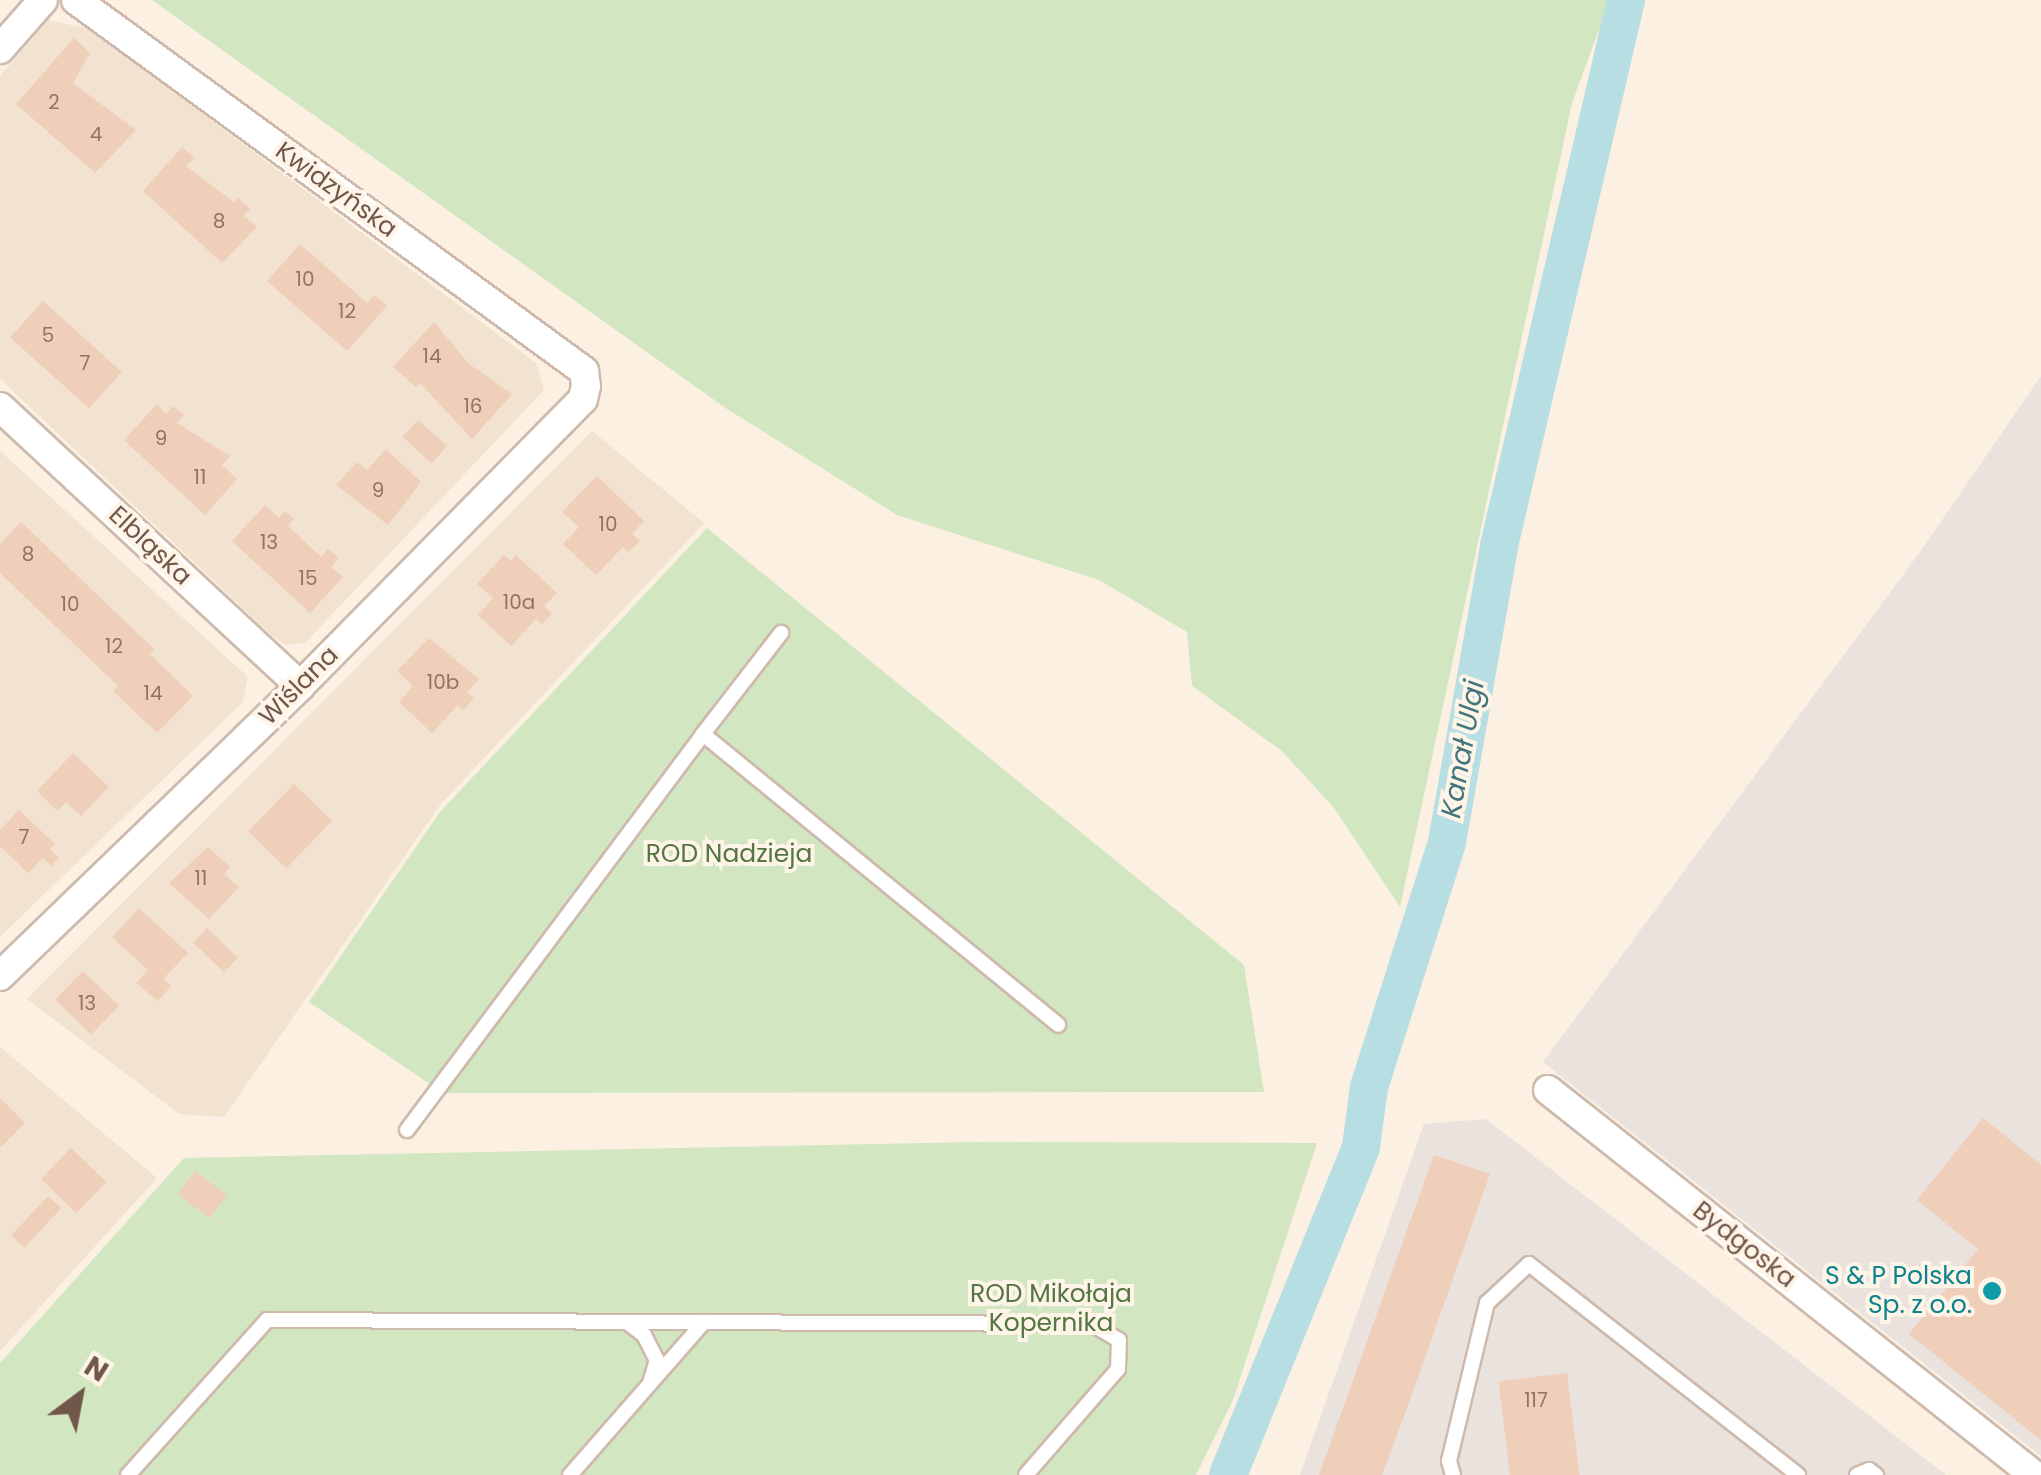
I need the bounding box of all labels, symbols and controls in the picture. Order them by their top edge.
house number: 2 [48,90,60,114]
house number: 4 [90,122,102,146]
street label: Kwidzyńska [269,136,403,244]
house number: 8 [213,209,225,233]
house number: 10 [296,267,314,291]
house number: 12 [338,299,356,323]
house number: 5 [42,323,54,347]
house number: 14 [423,344,441,368]
house number: 7 [80,351,90,375]
house number: 16 [463,394,483,418]
house number: 9 [155,426,167,450]
house number: 11 [194,465,206,489]
house number: 9 [372,478,384,502]
street label: Elbląska [103,500,197,592]
house number: 10 [599,512,617,536]
house number: 13 [260,530,278,554]
house number: 8 [22,542,34,566]
house number: 15 [299,566,317,590]
house number: 10a [503,590,535,614]
house number: 10 [61,592,79,616]
house number: 12 [105,634,123,658]
street label: Wiślana [253,640,345,732]
house number: 10b [427,670,459,694]
water label: Kanał Ulgi [1434,677,1492,821]
house number: 14 [144,681,162,705]
house number: 7 [19,825,29,849]
park label: ROD Nadzieja [646,839,812,869]
house number: 11 [195,866,207,890]
house number: 13 [78,991,96,1015]
street label: Bydgoska [1687,1196,1801,1294]
place label: S & P Polska Sp. z o.o. [1825,1262,1972,1321]
park label: ROD Mikołaja Kopernika [970,1280,1132,1339]
marker: S & P Polska Sp. z o.o. [1981,1280,2003,1302]
north arrow [30,1345,130,1445]
text: N [77,1347,115,1391]
house number: 117 [1524,1388,1548,1412]

